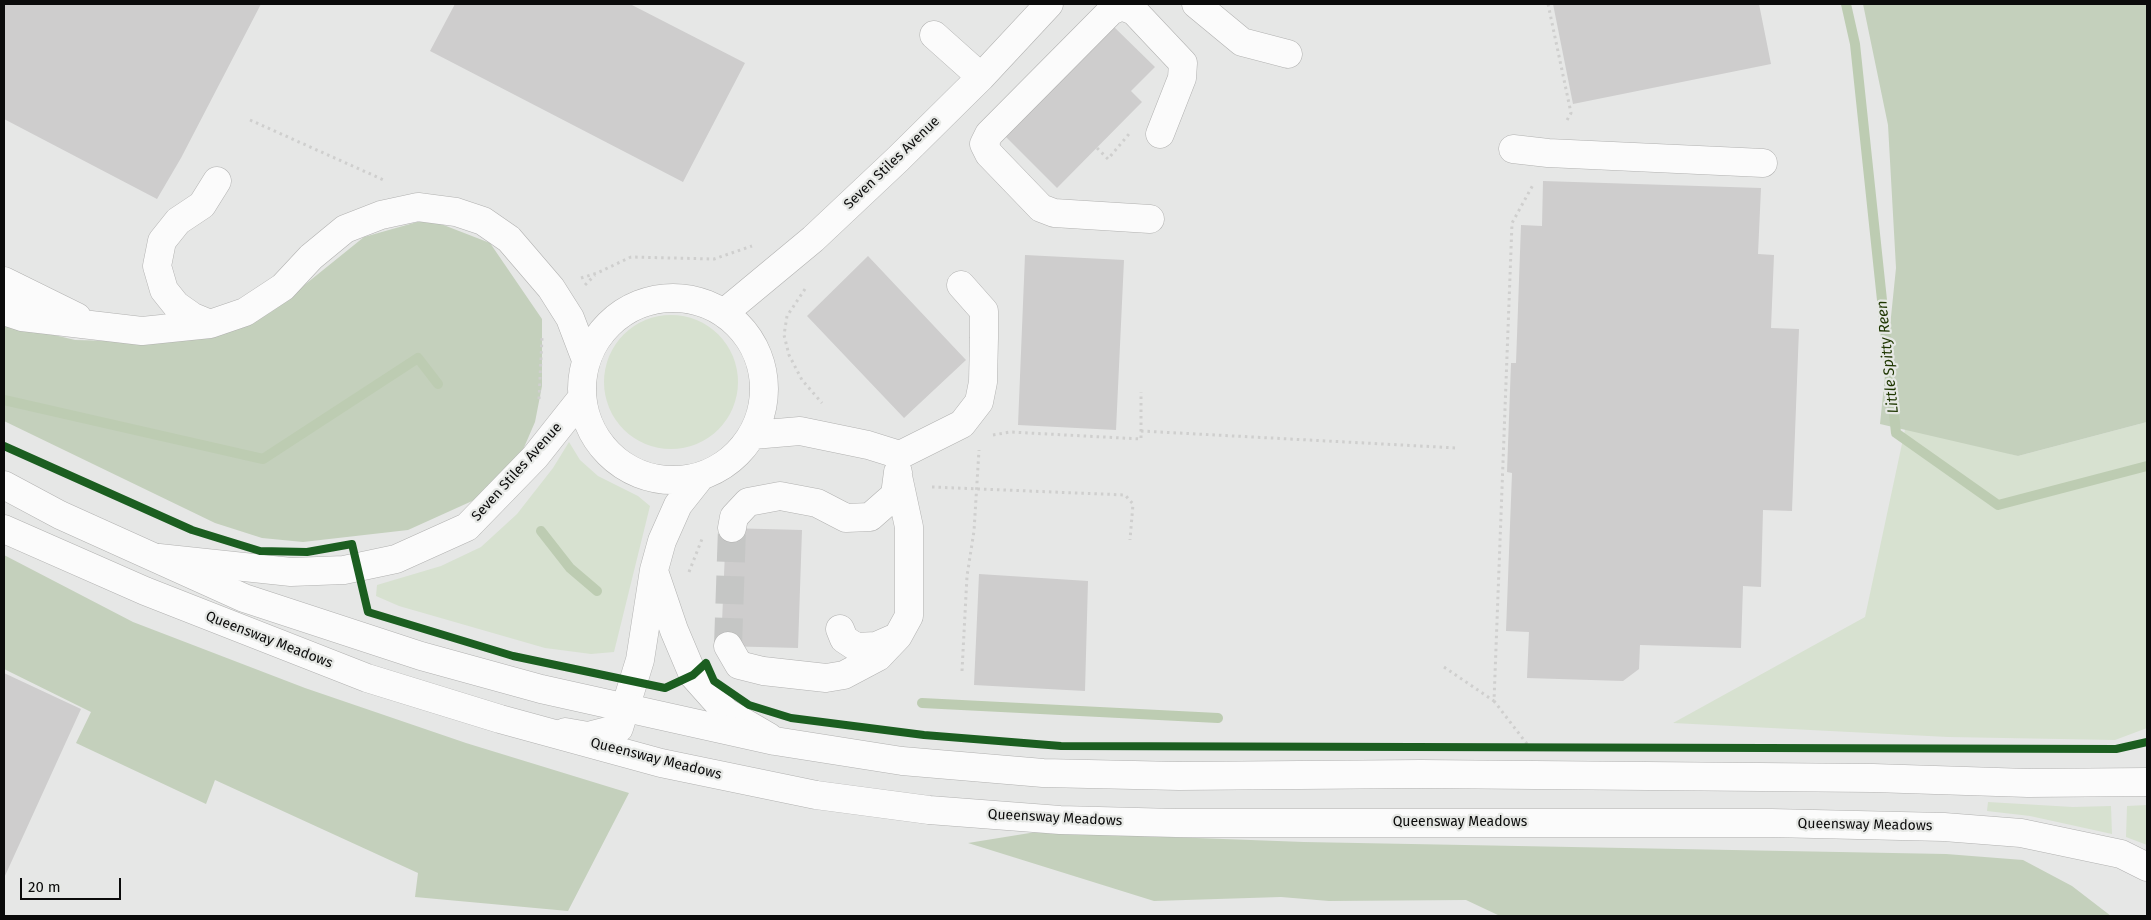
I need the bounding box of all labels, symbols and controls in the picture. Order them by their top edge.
street label: Seven Stiles Avenue [841,113,943,213]
water label: Little Spitty Reen [1873,300,1903,414]
street label: Seven Stiles Avenue [468,419,566,525]
street label: Queensway Meadows [203,608,335,672]
street label: Queensway Meadows [589,735,723,783]
street label: Queensway Meadows [987,806,1123,830]
street label: Queensway Meadows [1393,814,1527,830]
street label: Queensway Meadows [1798,815,1932,835]
scale bar [22,868,124,900]
text: 20 m [28,878,61,896]

